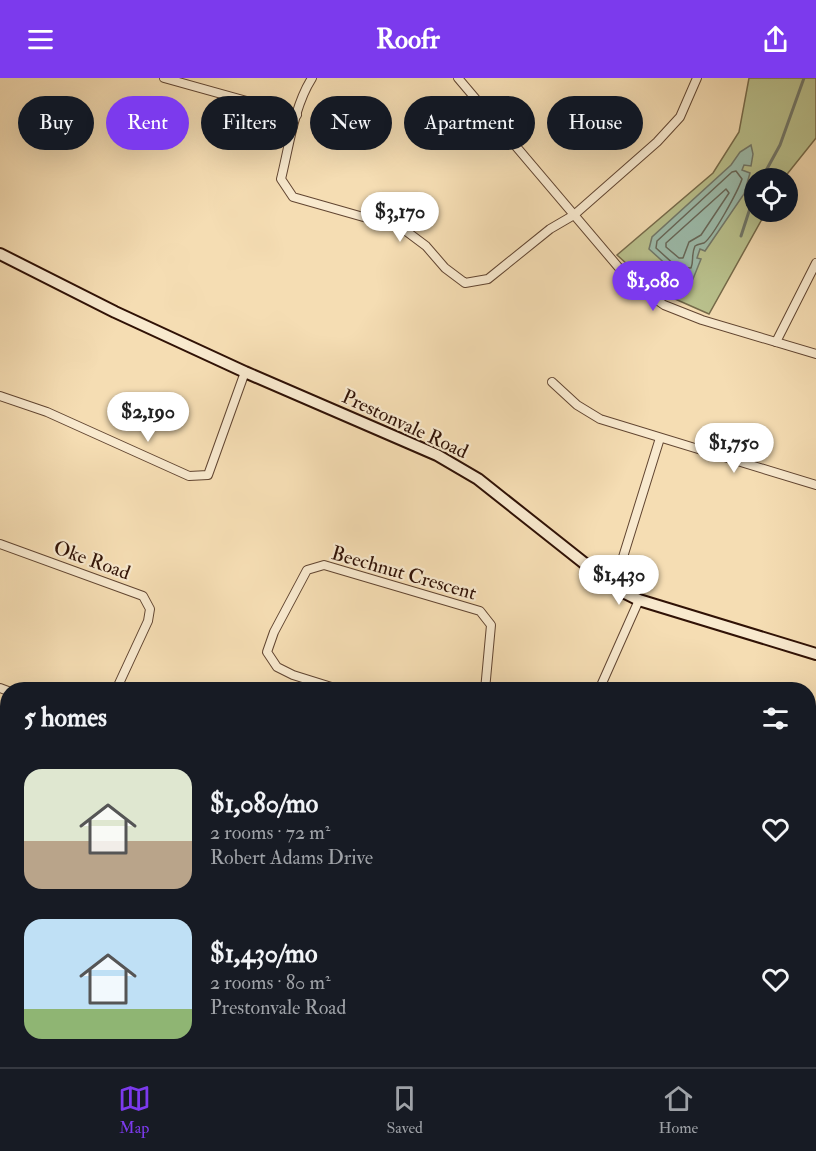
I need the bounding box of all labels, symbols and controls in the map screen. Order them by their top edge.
icon: menu [24,23,57,56]
text: Roofr [376,23,440,56]
icon: share [759,23,792,56]
chip: Buy [18,96,94,150]
chip: Rent [106,96,189,150]
chip: Filters [201,96,298,150]
chip: New [310,96,392,150]
chip: Apartment [404,96,535,150]
chip: House [547,96,643,150]
map controls [744,168,798,222]
button: locate [744,168,798,222]
pin: $3,170 [351,192,449,243]
text: $3,170 [375,199,425,224]
pin: $1,080 [604,261,702,312]
text: $1,080 [626,268,680,293]
street label: Prestonvale Road [338,384,472,464]
pin: $2,190 [99,392,197,443]
text: $2,190 [121,399,175,424]
pin: $1,750 [685,423,783,474]
text: $1,750 [709,430,759,455]
street label: Oke Road [50,535,134,585]
street label: Beechnut Crescent [329,540,480,606]
pin: $1,430 [570,555,668,606]
text: $1,430 [593,562,645,587]
text: 5 homes [24,702,107,734]
icon: filters [759,702,792,735]
text: $1,080/mo [210,788,318,820]
icon: home [72,793,144,865]
icon: heart [759,813,792,846]
text: 2 rooms · 72 m² [210,820,330,845]
text: Robert Adams Drive [210,845,373,870]
text: $1,430/mo [210,938,317,970]
icon: home [72,943,144,1015]
icon: heart [759,963,792,996]
text: 2 rooms · 80 m² [210,970,331,995]
text: Prestonvale Road [210,995,346,1020]
tab: Map [118,1082,151,1138]
tab: Saved [386,1082,423,1138]
tab: Home [659,1082,698,1138]

